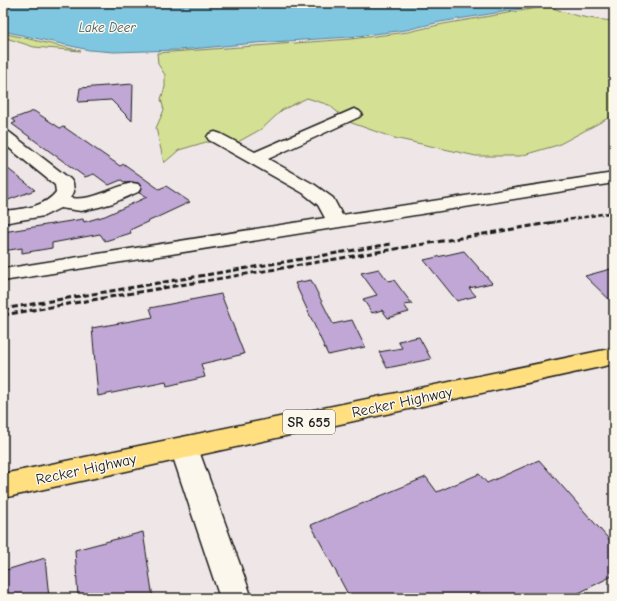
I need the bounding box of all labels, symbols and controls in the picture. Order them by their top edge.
water label: Lake Deer [79,20,136,35]
street label: Recker Highway [350,383,454,421]
road number: SR 655 [283,410,335,434]
street label: Recker Highway [34,450,138,488]

